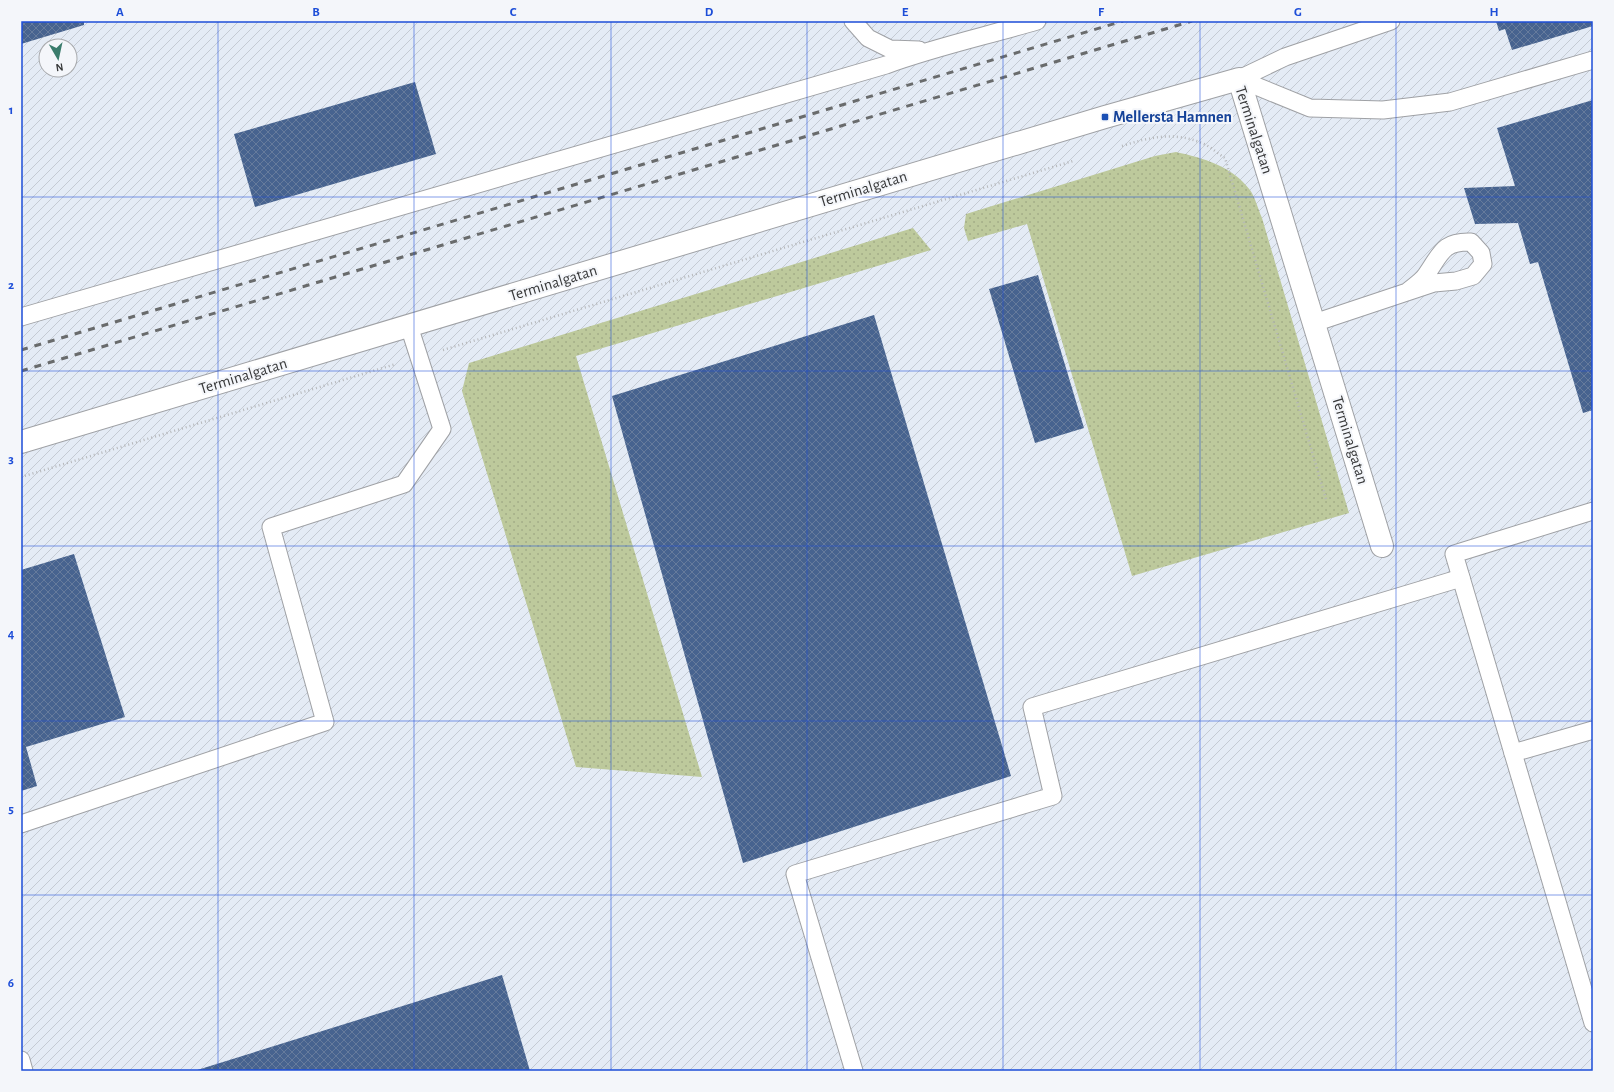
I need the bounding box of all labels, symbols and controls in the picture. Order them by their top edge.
text: A [116,6,124,19]
text: B [312,6,320,19]
text: C [510,6,517,19]
text: D [705,6,714,19]
text: E [902,6,909,19]
text: F [1098,6,1105,19]
text: G [1294,6,1302,19]
text: H [1489,6,1499,19]
north arrow [38,38,78,78]
text: N [55,61,64,73]
street label: Terminalgatan [1232,84,1276,176]
text: 1 [9,104,13,117]
place label: Mellersta Hamnen [1113,109,1232,125]
marker: Mellersta Hamnen [1100,112,1110,122]
street label: Terminalgatan [817,168,909,210]
street label: Terminalgatan [507,262,599,304]
text: 2 [8,279,14,292]
street label: Terminalgatan [197,355,289,397]
street label: Terminalgatan [1329,394,1371,486]
text: 3 [8,453,14,466]
text: 4 [8,628,15,641]
text: 5 [8,803,14,816]
text: 6 [8,977,14,990]

